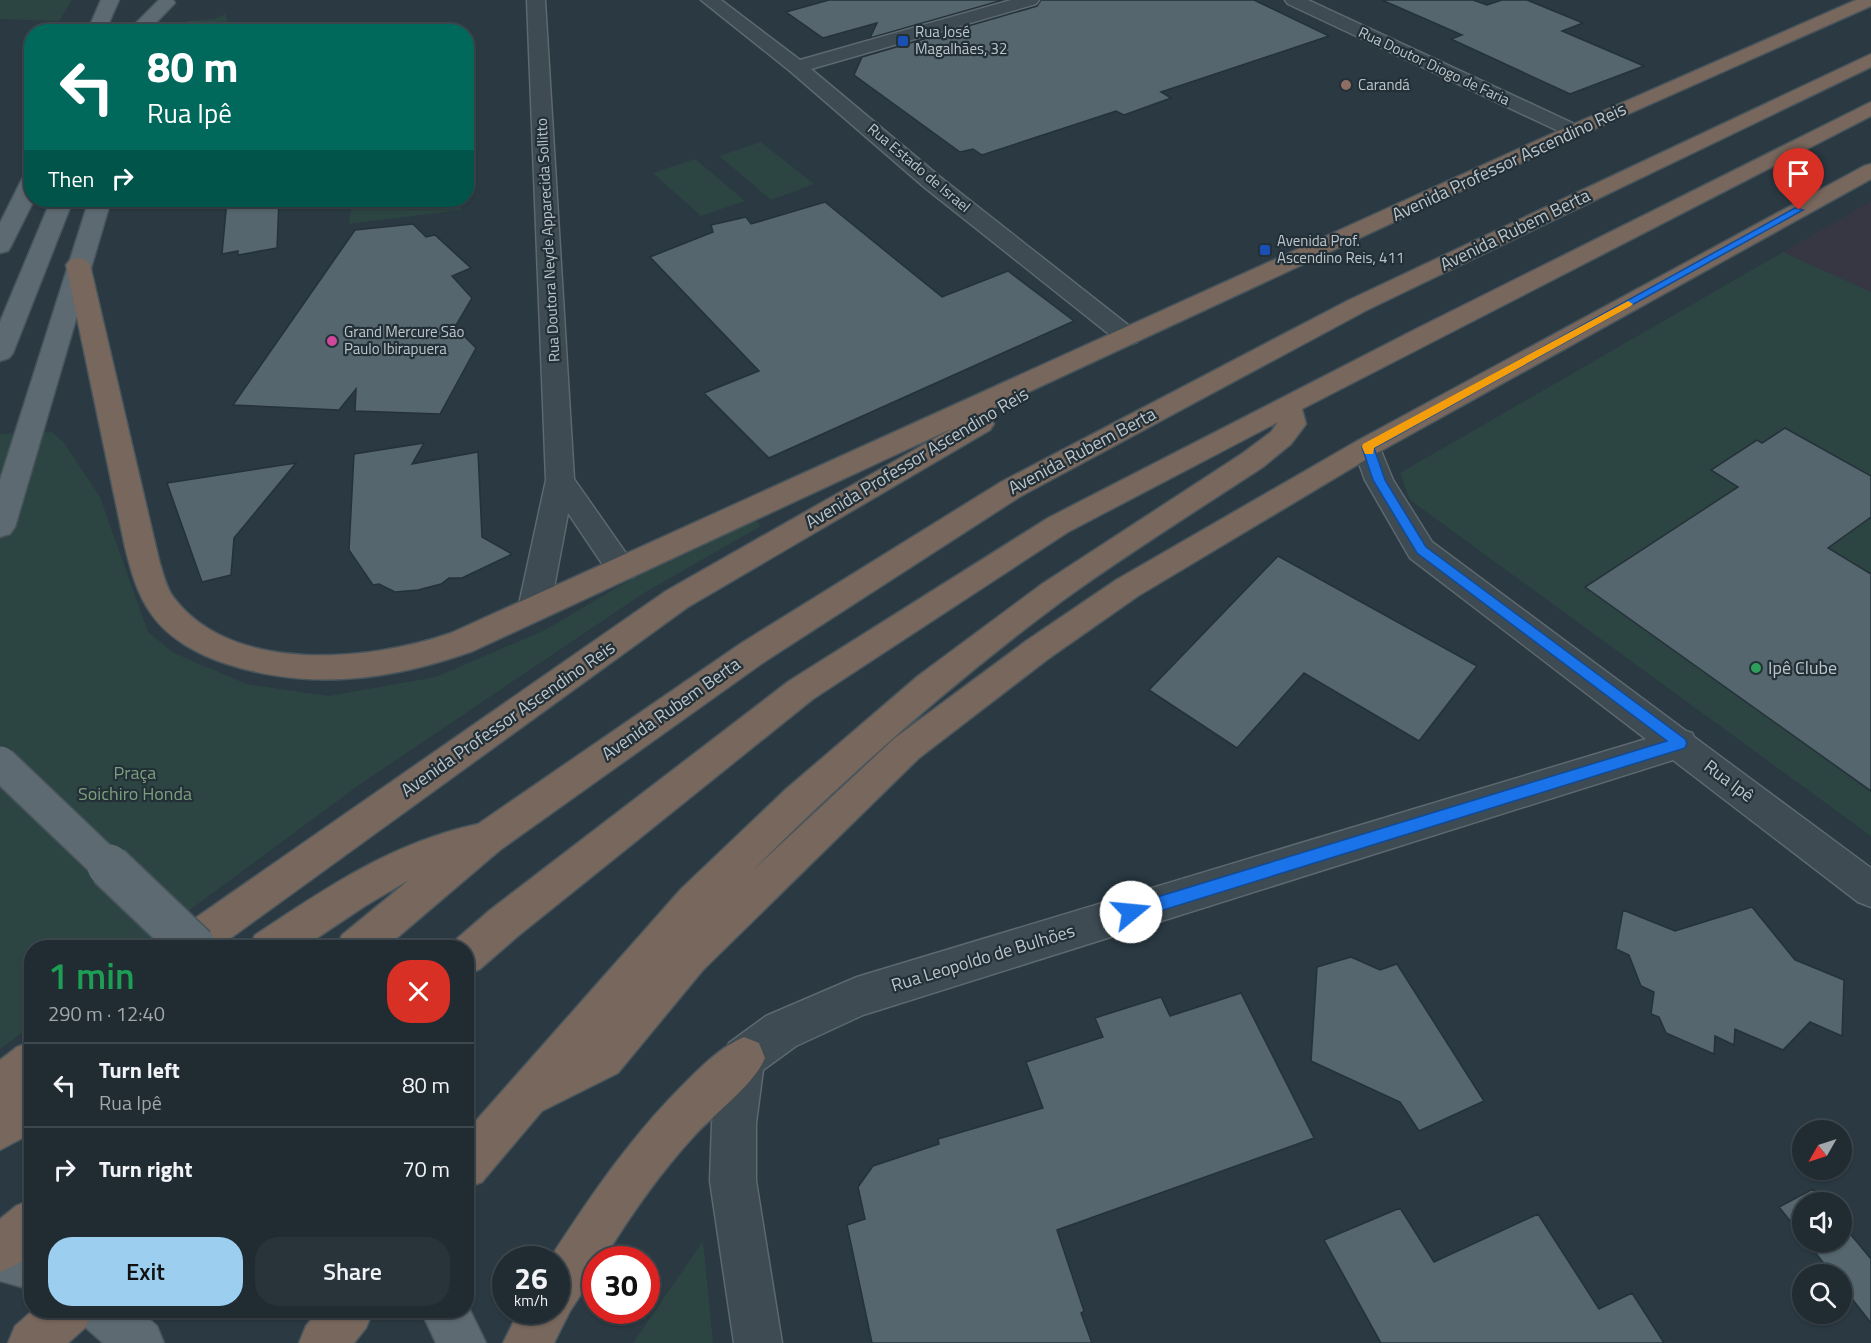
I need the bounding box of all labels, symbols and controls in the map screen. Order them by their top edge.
place label: Rua José Magalhães, 32 [915,20,1007,60]
street label: Rua Doutor Diogo de Faria [1355,20,1514,111]
text: 80 m [147,34,239,98]
marker: Rua José Magalhães, 32 [896,34,910,48]
icon: left [48,48,126,126]
place label: Carandá [1358,73,1410,96]
marker: Carandá [1339,78,1353,92]
text: Rua Ipê [147,92,232,133]
street label: Avenida Professor Ascendino Reis [1387,95,1631,228]
street label: Rua Doutora Neyde Apparecida Sollitto [530,117,565,363]
street label: Rua Estado de Israel [863,118,976,218]
pin [1773,148,1824,210]
icon: arrive [1782,157,1815,190]
text: Then [48,162,94,196]
icon: right [106,162,139,195]
street label: Avenida Rubem Berta [1435,181,1594,278]
place label: Avenida Prof. Ascendino Reis, 411 [1277,229,1404,269]
marker: Avenida Prof. Ascendino Reis, 411 [1258,243,1272,257]
place label: Grand Mercure São Paulo Ibirapuera [344,320,464,360]
marker: Grand Mercure São Paulo Ibirapuera [325,334,339,348]
street label: Avenida Professor Ascendino Reis [800,380,1033,535]
street label: Avenida Rubem Berta [1003,400,1161,501]
street label: Avenida Professor Ascendino Reis [395,634,620,803]
street label: Avenida Rubem Berta [596,650,746,767]
place label: Ipê Clube [1768,654,1837,681]
marker: Ipê Clube [1749,661,1763,675]
street label: Rua Ipê [1699,753,1760,808]
park label: Praça Soichiro Honda [78,759,192,807]
position arrow [1099,880,1163,944]
street label: Rua Leopoldo de Bulhões [888,917,1078,998]
text: 1 min [48,948,135,1003]
button: close [387,960,450,1023]
text: 290 m · 12:40 [48,998,165,1029]
text: Turn left [99,1053,180,1087]
text: 80 m [402,1068,450,1102]
icon: left [48,1069,81,1102]
text: Rua Ipê [99,1087,162,1118]
north arrow [1792,1120,1852,1180]
map controls [1792,1120,1852,1324]
text: Turn right [99,1152,193,1186]
text: 70 m [402,1152,450,1186]
icon: right [48,1153,81,1186]
button: sound [1792,1192,1852,1252]
button: Exit [48,1237,243,1306]
button: Share [255,1237,450,1306]
speed limit sign: 30 [582,1246,660,1324]
text: 26 [514,1255,548,1301]
button: search [1792,1264,1852,1324]
text: km/h [514,1289,548,1312]

